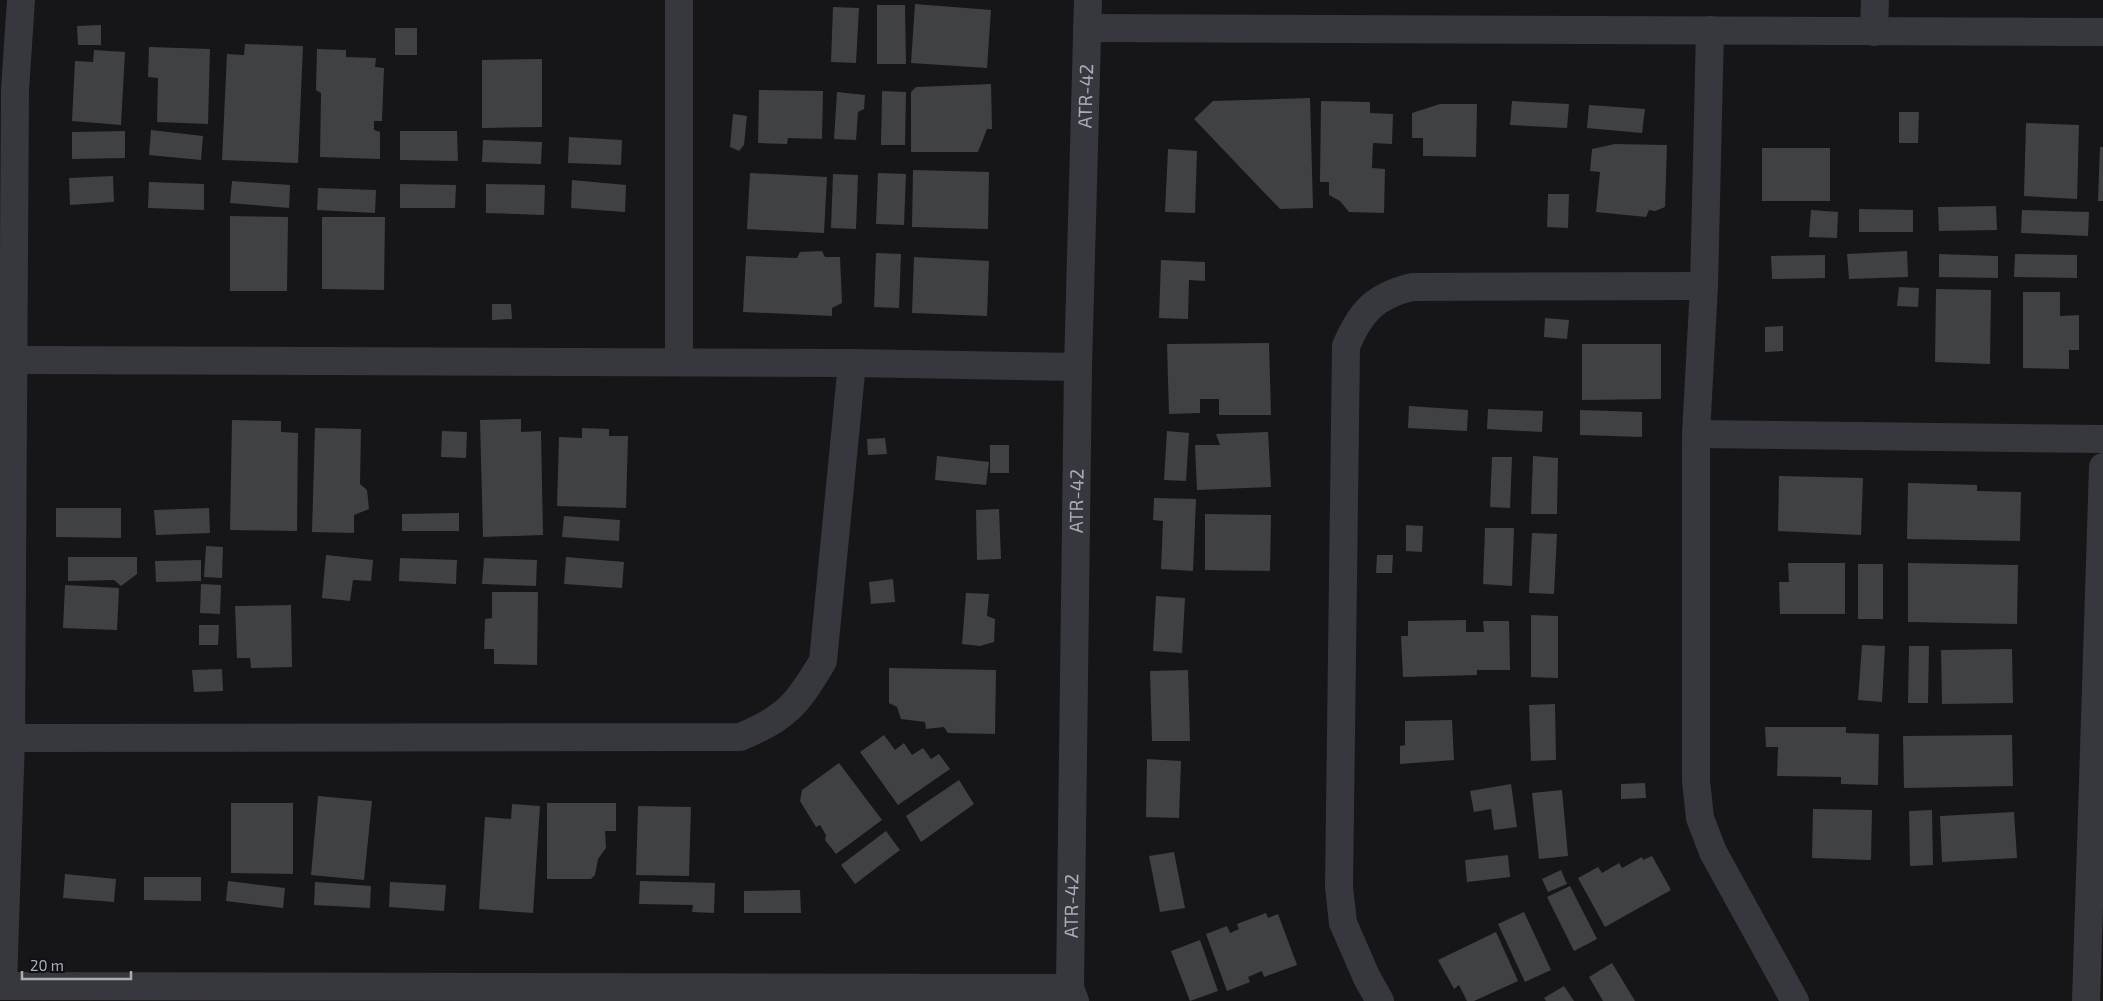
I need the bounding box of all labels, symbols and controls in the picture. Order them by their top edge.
street label: ATR-42 [1073,64,1097,129]
street label: ATR-42 [1064,469,1088,533]
street label: ATR-42 [1059,874,1082,938]
scale bar [22,948,131,980]
text: 20 m [30,956,64,974]

